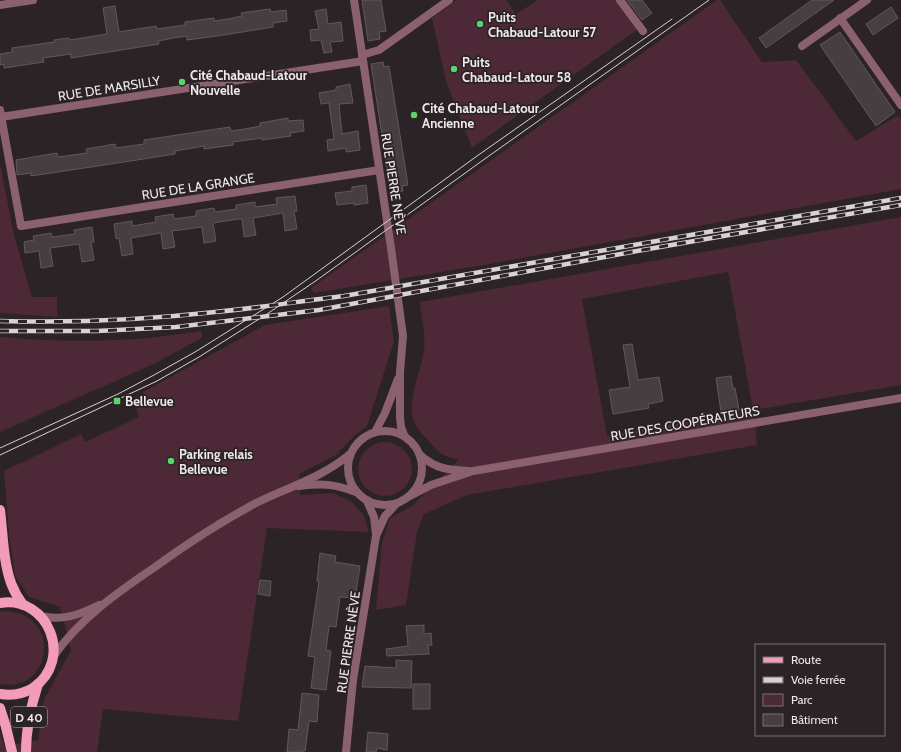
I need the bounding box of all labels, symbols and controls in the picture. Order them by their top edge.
place label: Puits Chabaud-Latour 57 [488,9,597,40]
marker: Puits Chabaud-Latour 57 [475,19,485,29]
place label: Puits Chabaud-Latour 58 [462,54,572,85]
marker: Puits Chabaud-Latour 58 [449,64,459,74]
place label: Cité Chabaud-Latour Nouvelle [190,67,308,98]
street label: RUE DE MARSILLY [57,72,162,104]
marker: Cité Chabaud-Latour Nouvelle [177,77,187,87]
place label: Cité Chabaud-Latour Ancienne [422,100,540,131]
marker: Cité Chabaud-Latour Ancienne [409,110,419,120]
street label: RUE PIERRE NÈVE [378,132,411,236]
street label: RUE DE LA GRANGE [140,169,256,203]
place label: Bellevue [125,393,174,409]
marker: Bellevue [112,396,122,406]
street label: RUE DES COOPÉRATEURS [609,401,761,444]
place label: Parking relais Bellevue [179,446,253,477]
marker: Parking relais Bellevue [166,456,176,466]
street label: RUE PIERRE NÈVE [332,590,363,694]
legend [755,644,885,736]
text: Route [791,652,821,667]
text: Voie ferrée [791,672,845,687]
text: Parc [791,692,813,707]
road number: D 40 [11,707,47,727]
text: Bâtiment [791,712,838,727]

